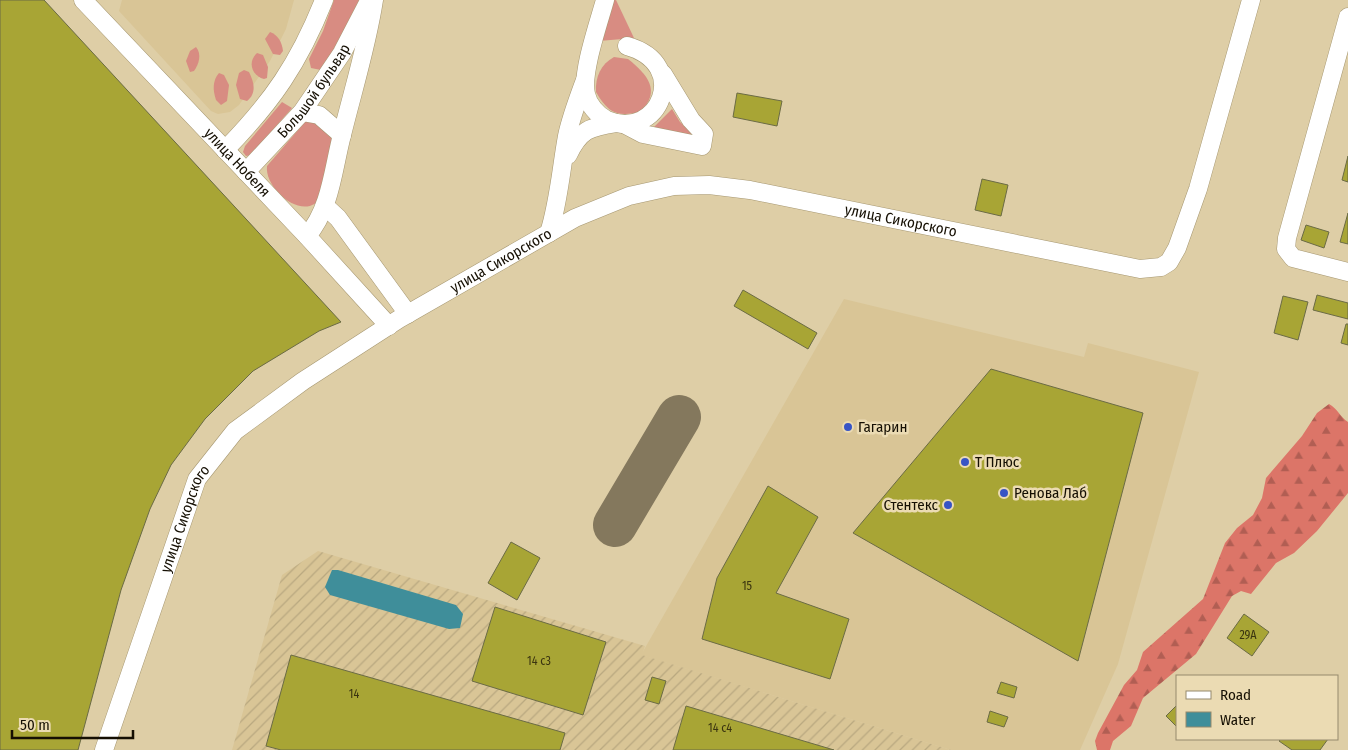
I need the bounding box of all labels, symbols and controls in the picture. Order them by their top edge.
street label: Большой бульвар [273,41,354,142]
street label: улица Нобеля [200,124,274,201]
street label: улица Сикорского [843,200,959,241]
street label: улица Сикорского [447,224,555,297]
place label: Гагарин [858,418,907,436]
marker: Гагарин [842,421,854,433]
place label: Т Плюс [975,453,1020,471]
marker: Т Плюс [959,456,971,468]
street label: улица Сикорского [157,461,214,575]
place label: Ренова Лаб [1014,484,1087,502]
marker: Ренова Лаб [998,487,1010,499]
place label: Стентекс [884,496,939,514]
marker: Стентекс [942,499,954,511]
house number: 15 [742,579,753,593]
house number: 29А [1239,628,1257,642]
house number: 14 с3 [527,654,551,668]
legend [1176,675,1338,740]
text: Road [1220,686,1251,704]
house number: 14 [349,687,359,701]
scale bar [12,708,134,740]
text: Water [1220,711,1256,729]
text: 50 m [20,716,50,734]
house number: 14 с4 [708,721,732,735]

